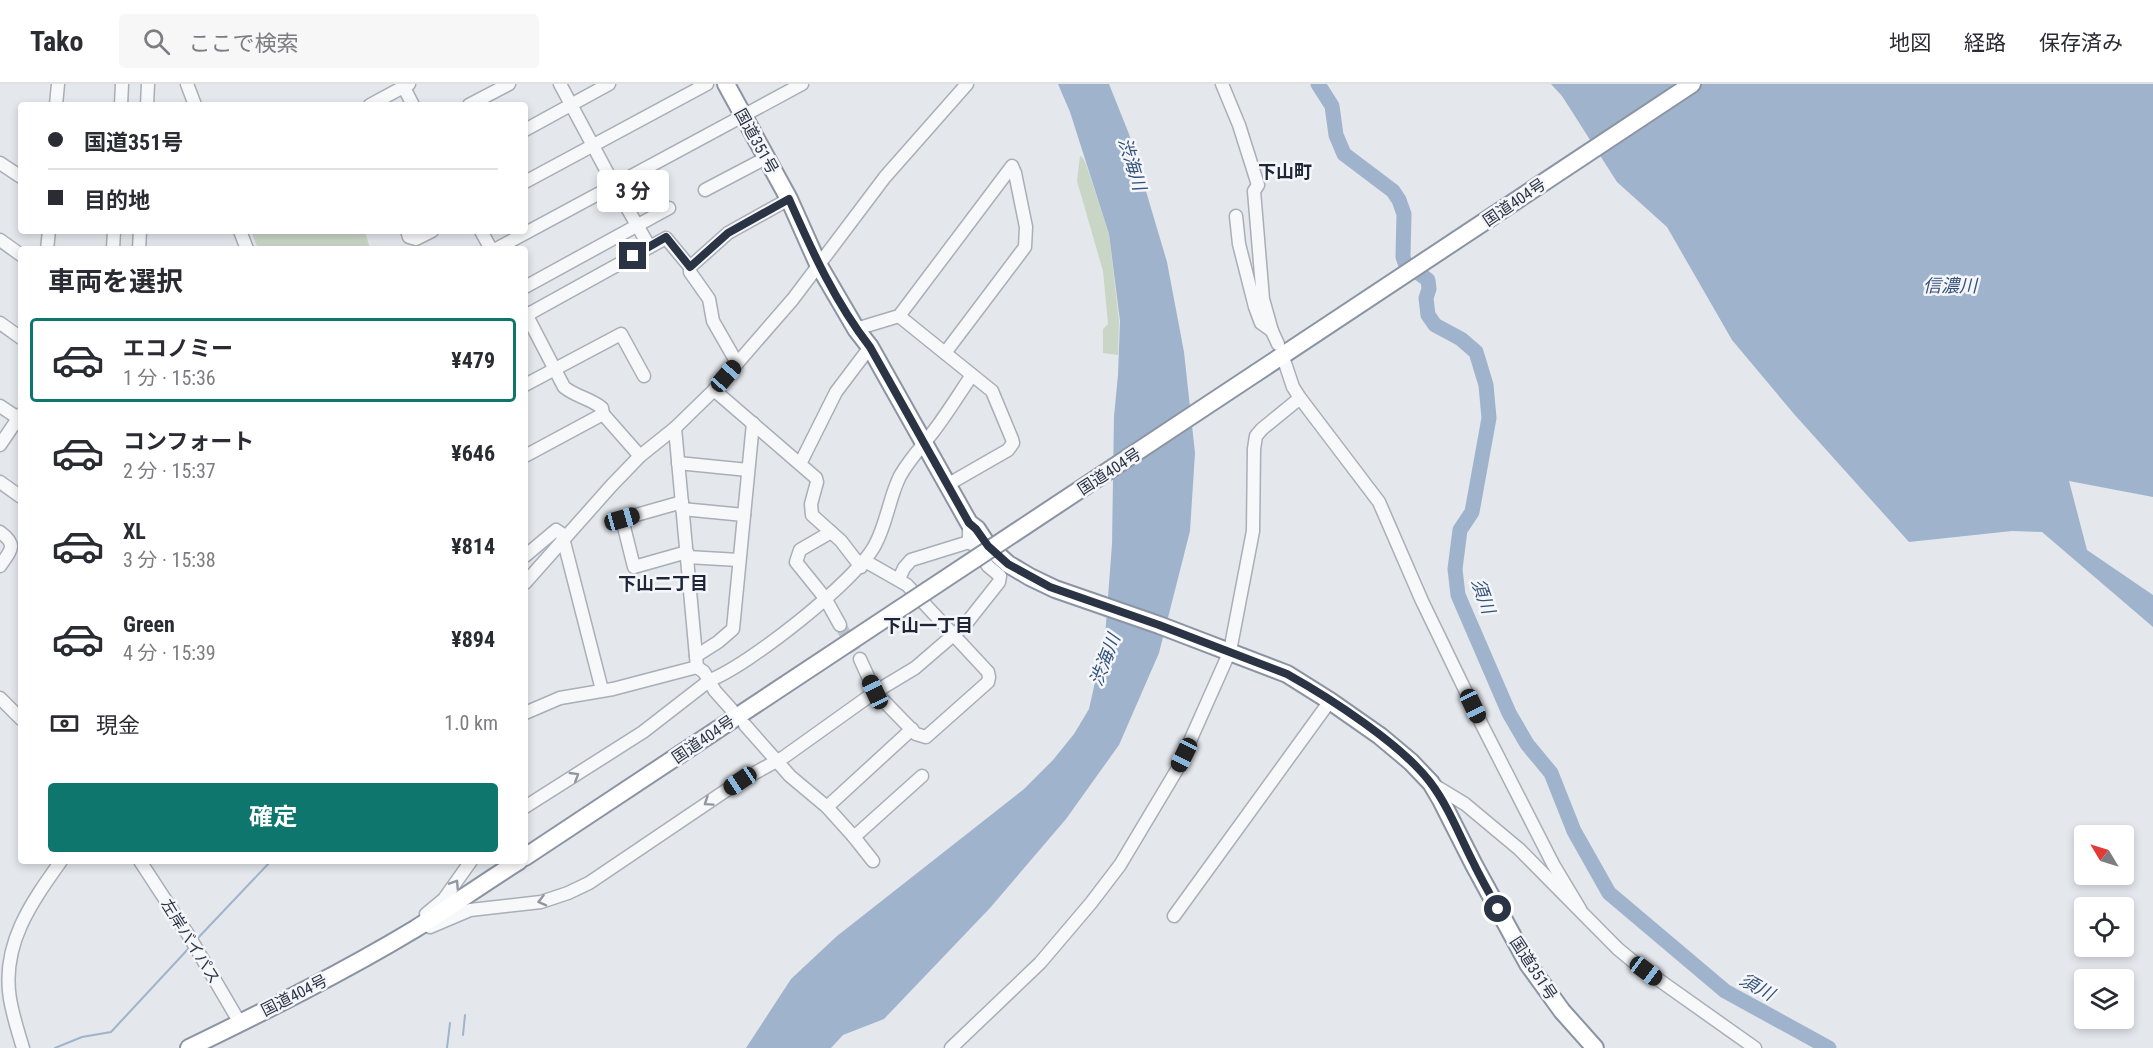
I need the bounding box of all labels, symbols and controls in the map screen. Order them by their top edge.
search box [119,14,539,68]
text: Tako [30,25,83,58]
icon: search [140,25,173,58]
text: ここで検索 [188,31,298,56]
text: 地図 [1889,31,1931,55]
text: 経路 [1964,31,2006,55]
text: 保存済み [2039,31,2123,55]
street label: 国道351号 [731,105,782,177]
text: 国道351号 [84,130,183,155]
water label: 渋海川 [1115,135,1151,195]
district label: 下山町 [1258,161,1312,182]
callout: 3 分 [597,169,669,211]
street label: 国道404号 [1479,174,1549,230]
text: 3 分 [616,179,650,203]
text: 目的地 [84,188,150,213]
route end [619,242,646,269]
text: 車両を選択 [48,266,183,298]
water label: 信濃川 [1923,275,1979,296]
icon: car [51,333,105,387]
text: エコノミー [123,336,233,361]
text: ¥479 [451,348,495,373]
car [707,357,745,395]
text: 1 分 · 15:36 [123,366,216,390]
icon: car [51,426,105,480]
text: コンフォート [123,429,254,454]
text: ¥646 [451,441,495,466]
street label: 国道404号 [1074,444,1145,499]
text: 2 分 · 15:37 [123,459,216,483]
car [602,505,642,533]
icon: car [51,519,105,573]
text: XL [123,519,146,544]
text: ¥814 [451,534,495,559]
text: 3 分 · 15:38 [123,548,216,572]
district label: 下山二丁目 [618,573,708,594]
water label: 須川 [1467,575,1500,618]
icon: car [51,612,105,666]
text: Green [123,612,175,637]
district label: 下山一丁目 [883,615,973,636]
text: ¥894 [451,627,495,652]
water label: 渋海川 [1085,629,1125,689]
text: 4 分 · 15:39 [123,641,216,665]
car [859,672,891,712]
car [1457,686,1489,726]
icon: cash [48,707,81,740]
text: 1.0 km [444,711,498,735]
street label: 国道404号 [668,711,738,767]
text: 現金 [96,713,140,738]
car [1168,735,1200,775]
car [720,763,760,799]
one-way arrow [569,771,579,783]
button: 確定 [48,783,498,852]
one-way arrow [704,795,715,806]
north arrow [2074,825,2134,885]
map controls [2074,825,2134,1029]
one-way arrow [448,880,459,891]
one-way arrow [537,894,547,907]
route start [1484,895,1511,922]
street label: 左岸バイパス [157,896,224,987]
button: locate [2074,897,2134,957]
street label: 国道351号 [1506,933,1561,1004]
car [1626,953,1666,989]
water label: 須川 [1736,969,1780,1005]
button: layers [2074,969,2134,1029]
street label: 国道404号 [258,971,330,1020]

